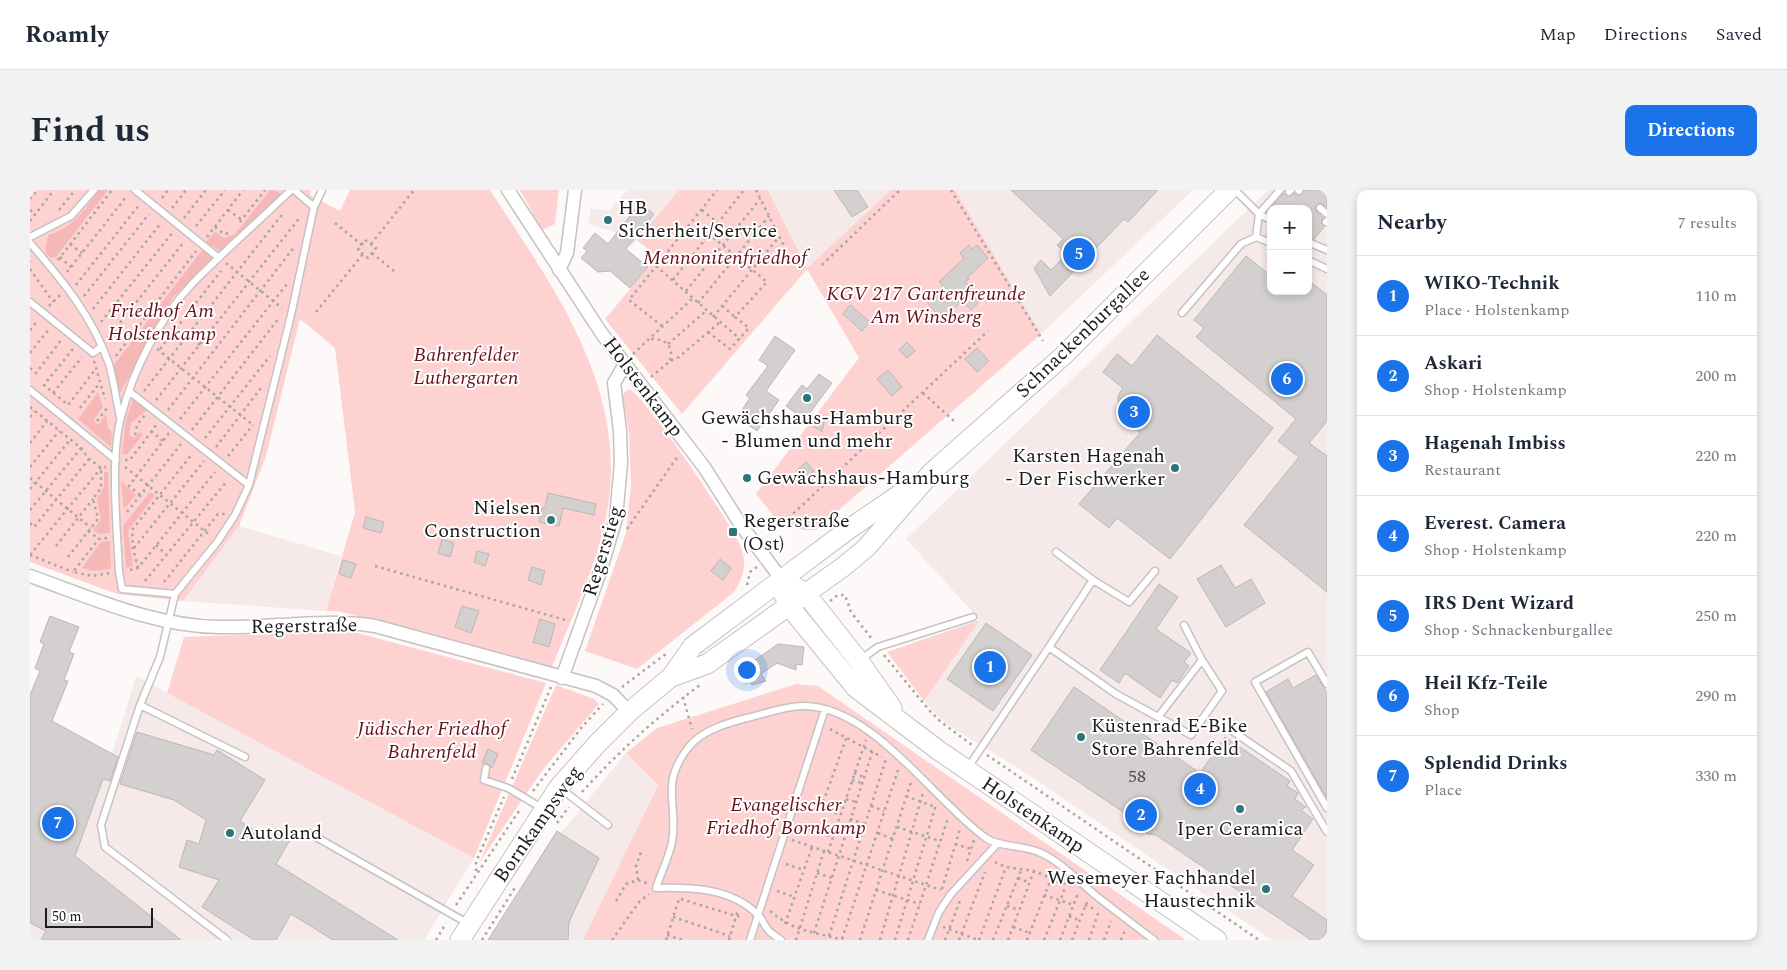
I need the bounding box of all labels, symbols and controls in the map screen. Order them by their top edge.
text: Roamly [25,17,109,53]
text: Map [1540,21,1576,48]
text: Directions [1604,21,1688,48]
text: Saved [1716,21,1762,48]
text: Find us [30,104,150,157]
button: Directions [1625,105,1757,156]
place label: HB Sicherheit/Service [618,193,777,246]
map controls [1267,205,1312,295]
button: + [1267,205,1312,250]
text: Nearby [1377,207,1447,239]
text: 7 results [1678,211,1737,235]
marker: HB Sicherheit/Service [602,214,614,226]
pin: 5 [1063,235,1095,273]
park label: Mennonitenfriedhof [643,243,811,273]
button: − [1267,250,1312,295]
street label: Schnackenburgallee [1009,261,1157,405]
text: WIKO-Technik [1424,269,1560,298]
park label: KGV 217 Gartenfreunde Am Winsberg [826,279,1026,332]
text: 1 [1389,284,1397,308]
text: 110 m [1695,284,1737,308]
park label: Friedhof Am Holstenkamp [108,296,216,349]
text: Place · Holstenkamp [1424,298,1569,322]
street label: Holstenkamp [595,330,691,444]
park label: Bahrenfelder Luthergarten [413,340,520,393]
text: Askari [1424,349,1482,378]
pin: 6 [1271,360,1303,398]
text: 2 [1389,364,1397,388]
text: 200 m [1695,364,1737,388]
text: Shop · Holstenkamp [1424,378,1567,402]
marker: Gewächshaus-Hamburg - Blumen und mehr [801,392,813,404]
pin: 3 [1118,393,1150,431]
place label: Gewächshaus-Hamburg - Blumen und mehr [701,403,913,456]
text: Hagenah Imbiss [1424,429,1566,458]
place label: Karsten Hagenah - Der Fischwerker [1005,441,1165,494]
text: 3 [1389,444,1397,468]
text: 220 m [1695,444,1737,468]
text: Restaurant [1424,458,1501,482]
marker: Karsten Hagenah - Der Fischwerker [1169,462,1181,474]
place label: Gewächshaus-Hamburg [757,463,970,493]
marker: Gewächshaus-Hamburg [741,472,753,484]
place label: Nielsen Construction [424,493,541,546]
street label: Regerstieg [575,502,631,600]
place label: Regerstraße (Ost) [743,506,850,559]
text: Everest. Camera [1424,509,1566,538]
marker: Nielsen Construction [545,514,557,526]
text: 4 [1389,524,1397,548]
text: 220 m [1695,524,1737,548]
marker: Regerstraße (Ost) [727,526,739,538]
text: Shop · Holstenkamp [1424,538,1567,562]
text: IRS Dent Wizard [1424,589,1574,618]
text: 5 [1389,604,1397,628]
text: 250 m [1695,604,1737,628]
street label: Regerstraße [250,610,358,642]
text: Shop · Schnackenburgallee [1424,618,1613,642]
pin: 1 [974,648,1006,686]
your location [734,657,760,683]
text: Heil Kfz-Teile [1424,669,1548,698]
text: 6 [1389,684,1397,708]
text: 290 m [1695,684,1737,708]
text: Shop [1424,698,1460,722]
place label: Küstenrad E-Bike Store Bahrenfeld [1091,711,1247,764]
park label: Jüdischer Friedhof Bahrenfeld [355,714,510,767]
marker: Küstenrad E-Bike Store Bahrenfeld [1075,731,1087,743]
text: Splendid Drinks [1424,749,1568,778]
street label: Bornkampsweg [486,759,590,889]
house number: 58 [1128,763,1146,790]
text: 7 [1389,764,1397,788]
text: 330 m [1695,764,1737,788]
street label: Holstenkamp [975,769,1091,861]
pin: 4 [1184,770,1216,808]
text: Place [1424,778,1462,802]
park label: Evangelischer Friedhof Bornkamp [706,790,866,843]
pin: 2 [1125,796,1157,834]
marker: Iper Ceramica [1234,803,1246,815]
pin: 7 [42,804,74,842]
place label: Iper Ceramica [1177,814,1304,844]
place label: Autoland [240,818,322,848]
marker: Autoland [224,827,236,839]
place label: Wesemeyer Fachhandel Haustechnik [1047,863,1256,916]
marker: Wesemeyer Fachhandel Haustechnik [1260,883,1272,895]
scale bar [45,905,152,928]
text: 50 m [52,906,82,927]

